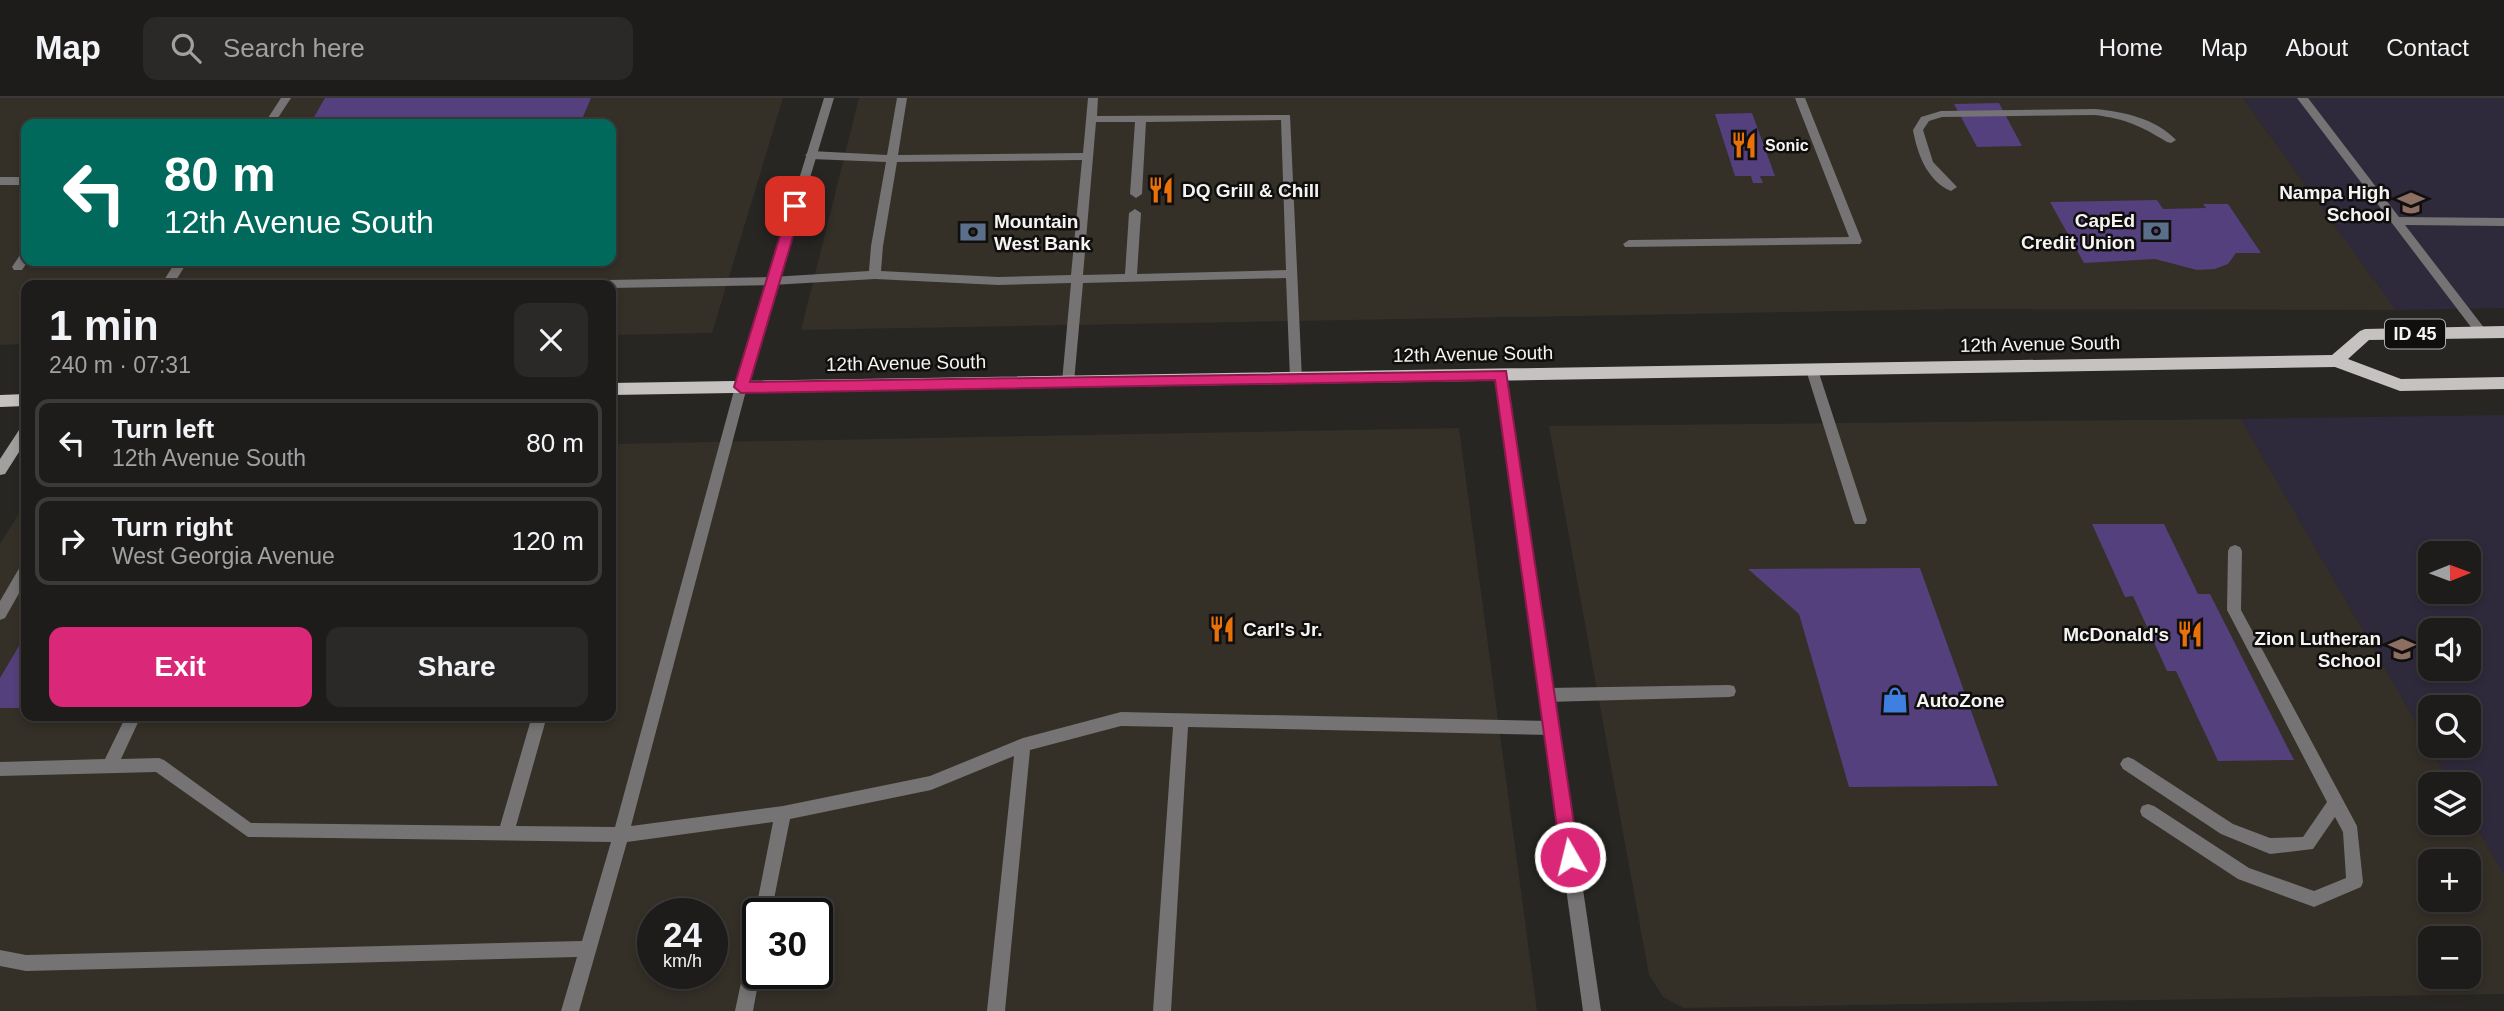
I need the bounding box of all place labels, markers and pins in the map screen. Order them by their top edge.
restaurant icon: Sonic [1729,130,1759,160]
place label: Sonic [1765,137,1809,154]
restaurant icon: DQ Grill & Chill [1146,175,1176,205]
pin [765,176,825,236]
place label: DQ Grill & Chill [1182,180,1319,201]
place label: Nampa High School [2279,182,2390,225]
school or university icon: Nampa High School [2396,188,2426,218]
place label: CapEd Credit Union [2021,210,2135,253]
place label: Mountain West Bank [994,211,1091,254]
bank icon: CapEd Credit Union [2141,216,2171,246]
bank icon: Mountain West Bank [958,217,988,247]
restaurant icon: Carl's Jr. [1207,614,1237,644]
place label: Carl's Jr. [1243,619,1323,640]
restaurant icon: McDonald's [2175,619,2205,649]
place label: McDonald's [2063,624,2169,645]
place label: Zion Lutheran School [2254,628,2381,671]
school or university icon: Zion Lutheran School [2387,634,2417,664]
shop icon: AutoZone [1880,685,1910,715]
place label: AutoZone [1916,690,2005,711]

